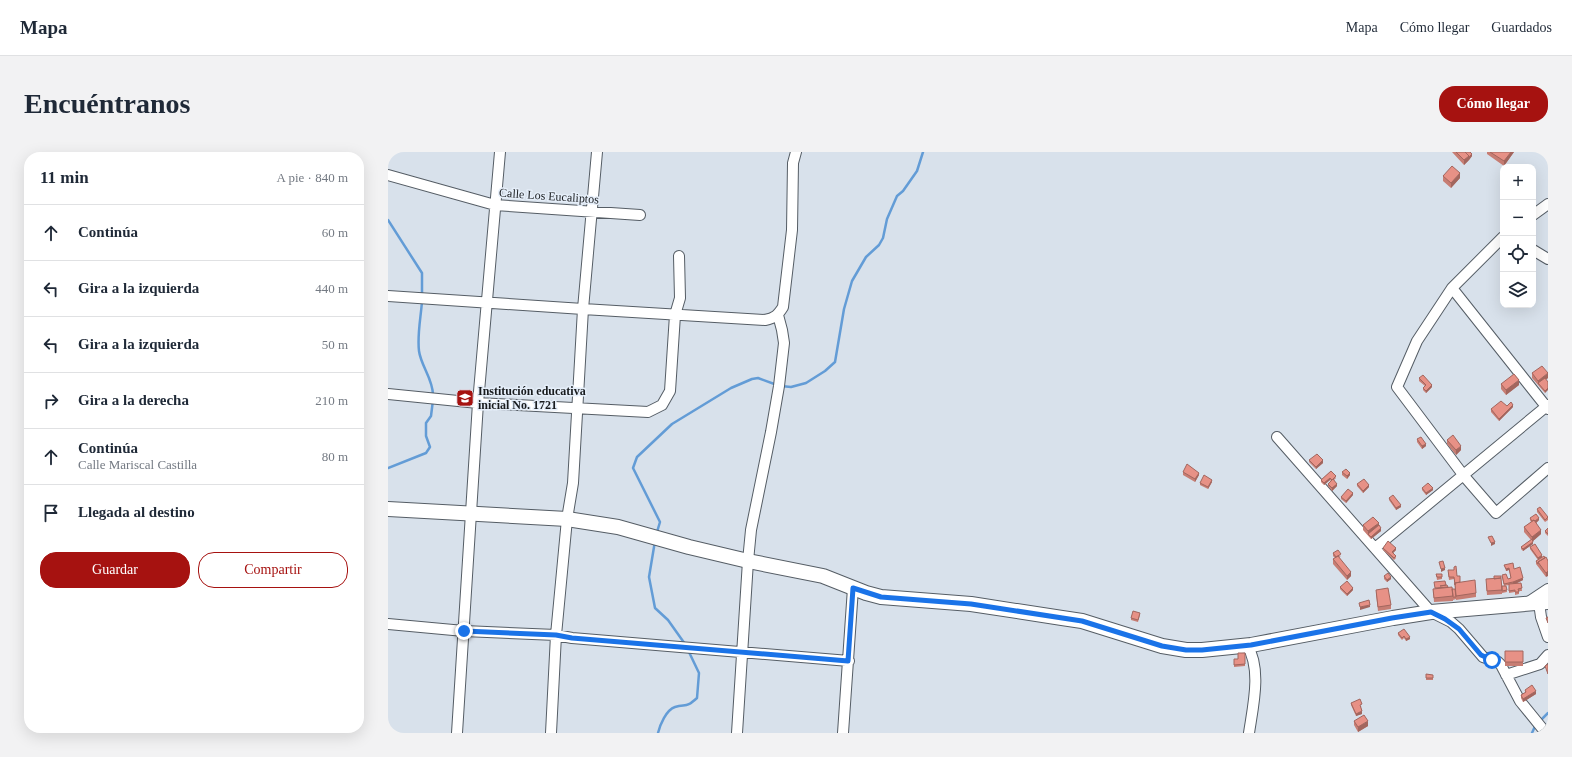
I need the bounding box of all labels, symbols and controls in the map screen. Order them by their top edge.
text: Mapa [20,17,68,38]
text: Mapa [1346,20,1378,35]
text: Cómo llegar [1400,20,1469,35]
text: Guardados [1491,20,1552,35]
button: Cómo llegar [1439,86,1548,122]
text: Encuéntranos [24,88,190,119]
map controls [1500,164,1536,308]
button: + [1500,164,1536,200]
text: 11 min [40,168,89,187]
text: A pie · 840 m [277,170,348,185]
street label: Calle Los Eucaliptos [499,186,600,206]
button: − [1500,200,1536,236]
icon: ahead [40,222,62,244]
text: Continúa [78,224,138,240]
text: 60 m [322,225,348,240]
button: locate [1500,236,1536,272]
button: layers [1500,272,1536,308]
icon: left [40,278,62,300]
text: Gira a la izquierda [78,280,199,296]
text: 440 m [315,281,348,296]
icon: left [40,334,62,356]
text: Gira a la izquierda [78,336,199,352]
text: 50 m [322,337,348,352]
place label: Institución educativa inicial No. 1721 [478,384,586,412]
school or university icon: Institución educativa inicial No. 1721 [455,388,475,408]
icon: right [40,390,62,412]
text: Gira a la derecha [78,392,189,408]
text: 210 m [315,393,348,408]
text: Continúa [78,440,138,456]
icon: ahead [40,446,62,468]
text: 80 m [322,449,348,464]
text: Calle Mariscal Castilla [78,457,197,472]
icon: arrive [40,502,62,524]
text: Llegada al destino [78,504,195,520]
button: Guardar [40,552,190,588]
button: Compartir [198,552,348,588]
route end [455,622,473,640]
route start [1483,651,1501,669]

